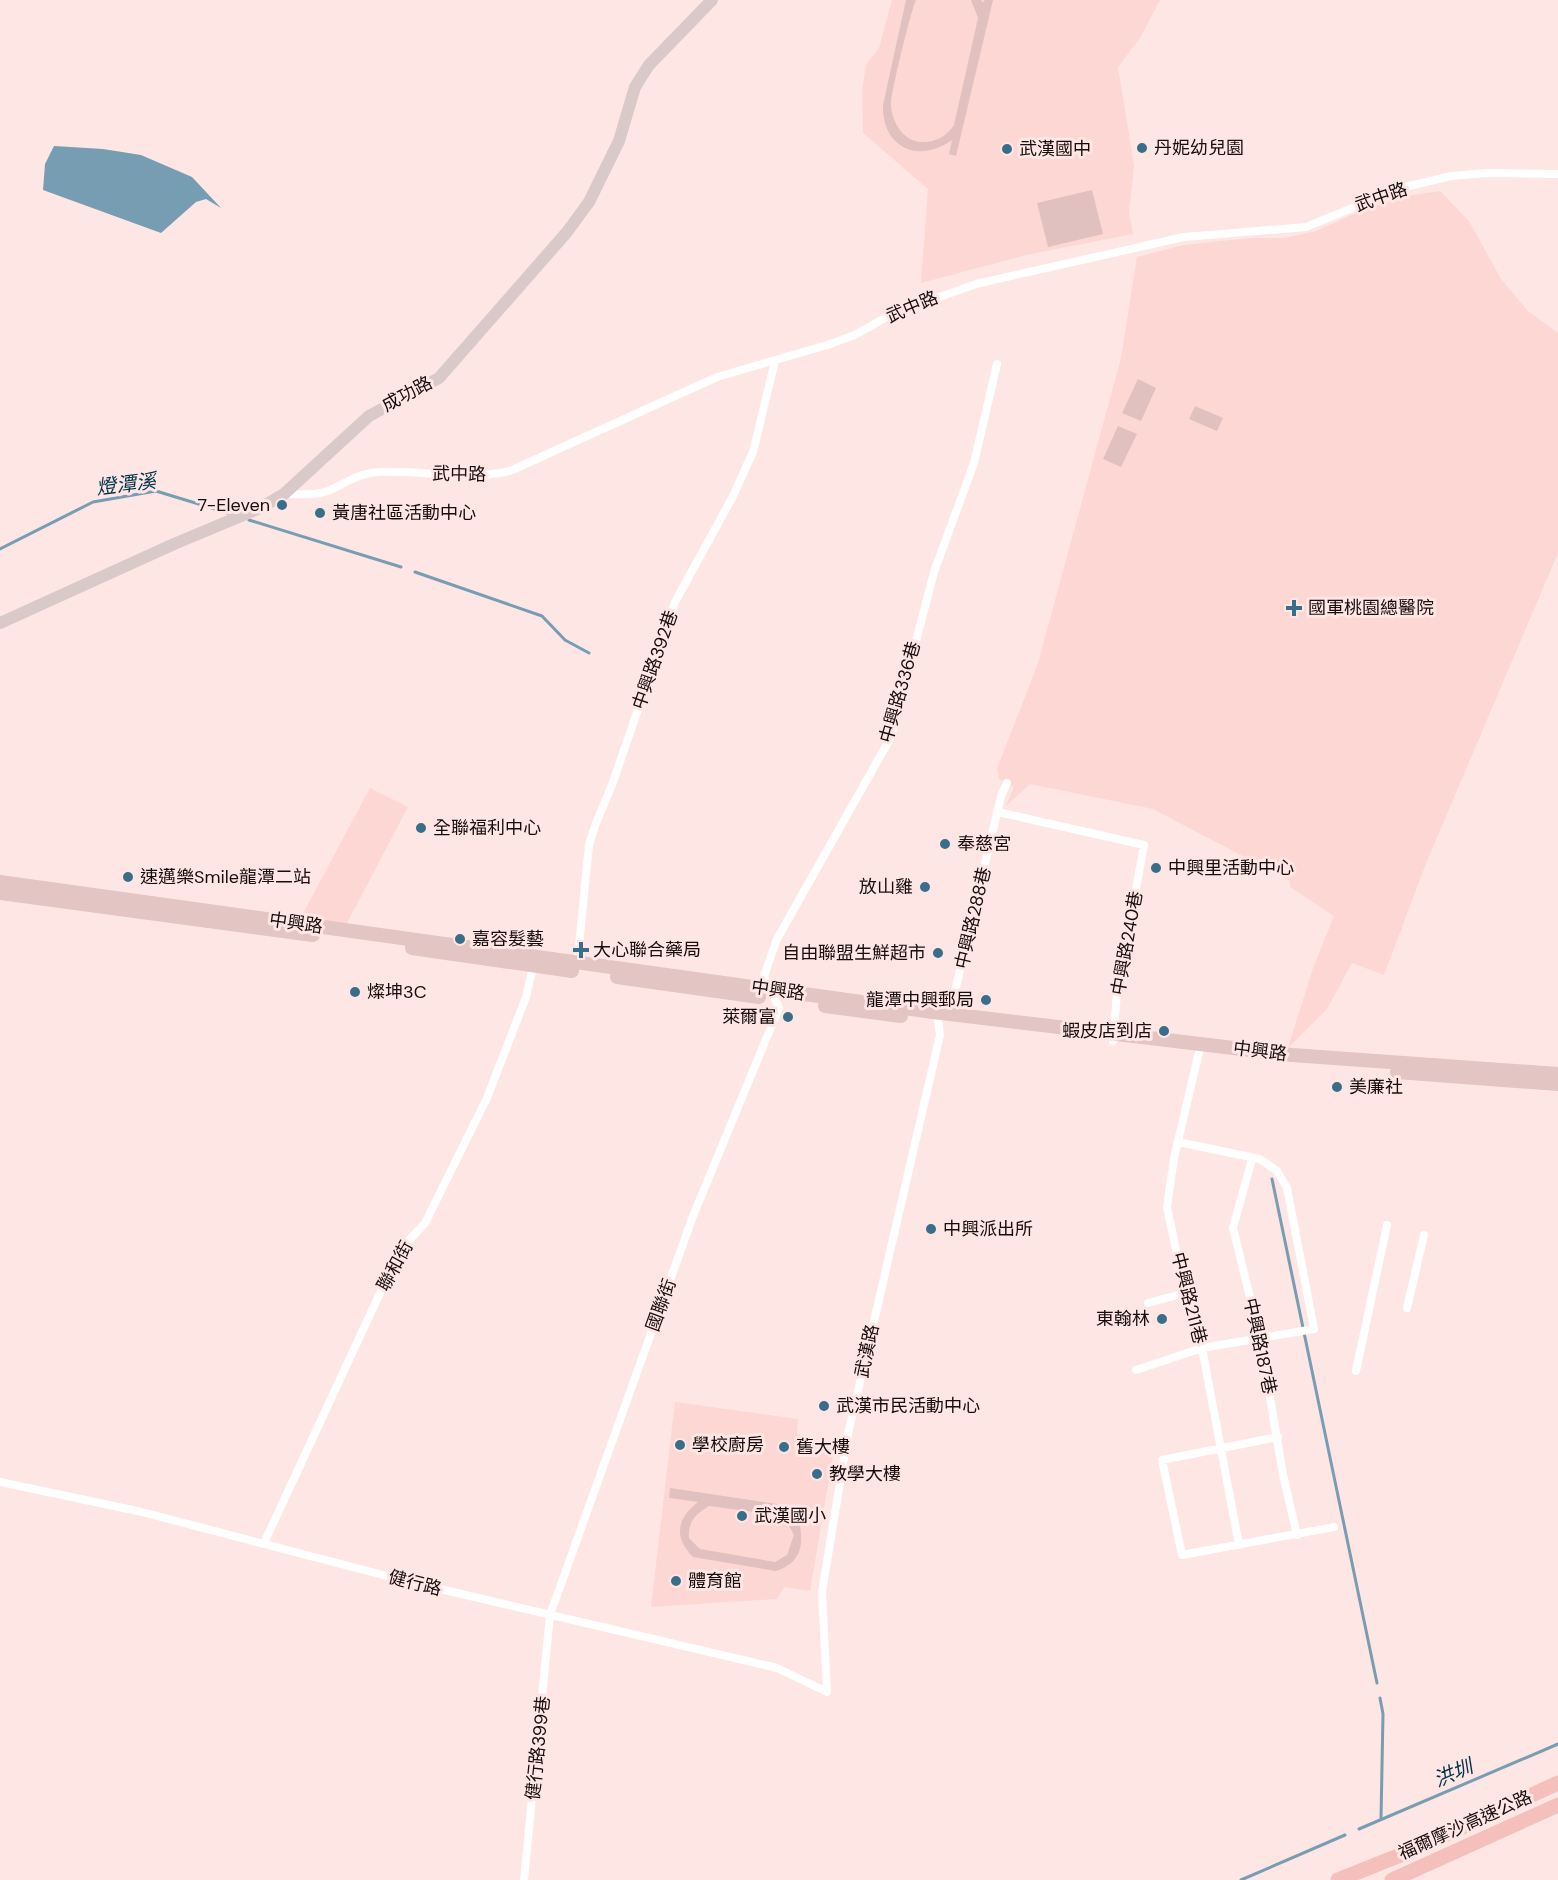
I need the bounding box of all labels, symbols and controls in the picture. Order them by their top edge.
place label: 丹妮幼兒園 [1154,136,1244,160]
place label: 武漢國中 [1019,137,1091,161]
marker: 丹妮幼兒園 [1135,141,1149,155]
marker: 武漢國中 [1000,142,1014,156]
street label: 武中路 [1352,177,1410,217]
street label: 武中路 [882,285,942,329]
street label: 成功路 [378,371,436,417]
street label: 武中路 [432,462,486,486]
water label: 燈潭溪 [95,467,160,501]
place label: 7-Eleven [198,493,270,517]
marker: 7-Eleven [275,498,289,512]
place label: 黃唐社區活動中心 [332,501,476,525]
marker: 黃唐社區活動中心 [313,506,327,520]
place label: 國軍桃園總醫院 [1308,596,1434,620]
marker: 國軍桃園總醫院 [1285,599,1303,617]
street label: 中興路392巷 [627,607,683,713]
street label: 中興路336巷 [874,638,926,746]
place label: 全聯福利中心 [433,816,541,840]
marker: 全聯福利中心 [414,821,428,835]
place label: 奉慈宮 [957,832,1011,856]
marker: 奉慈宮 [938,837,952,851]
place label: 中興里活動中心 [1168,856,1294,880]
marker: 中興里活動中心 [1149,861,1163,875]
place label: 速邁樂Smile龍潭二站 [140,865,311,889]
street label: 中興路288巷 [950,865,996,971]
marker: 速邁樂Smile龍潭二站 [121,870,135,884]
place label: 放山雞 [859,875,913,899]
marker: 放山雞 [918,880,932,894]
street label: 中興路240巷 [1106,889,1148,997]
street label: 中興路 [268,907,324,939]
place label: 嘉容髮藝 [472,927,544,951]
marker: 嘉容髮藝 [453,932,467,946]
place label: 大心聯合藥局 [593,938,701,962]
place label: 自由聯盟生鮮超市 [782,941,926,965]
marker: 大心聯合藥局 [574,943,588,957]
marker: 自由聯盟生鮮超市 [931,946,945,960]
street label: 中興路 [750,974,806,1006]
place label: 燦坤3C [367,980,427,1004]
marker: 燦坤3C [348,985,362,999]
place label: 龍潭中興郵局 [866,988,974,1012]
marker: 龍潭中興郵局 [979,993,993,1007]
place label: 萊爾富 [722,1005,776,1029]
marker: 萊爾富 [781,1010,795,1024]
place label: 蝦皮店到店 [1062,1019,1152,1043]
marker: 蝦皮店到店 [1157,1024,1171,1038]
street label: 中興路 [1232,1036,1288,1066]
place label: 美廉社 [1349,1075,1403,1099]
marker: 美廉社 [1330,1080,1344,1094]
place label: 中興派出所 [943,1217,1033,1241]
marker: 中興派出所 [924,1222,938,1236]
street label: 聯和街 [371,1237,419,1295]
street label: 中興路211巷 [1166,1250,1212,1346]
street label: 國聯街 [640,1276,682,1334]
street label: 中興路187巷 [1238,1296,1282,1396]
place label: 東翰林 [1096,1307,1150,1331]
marker: 東翰林 [1155,1312,1169,1326]
street label: 武漢路 [850,1322,884,1380]
place label: 武漢市民活動中心 [836,1394,980,1418]
marker: 武漢市民活動中心 [817,1399,831,1413]
place label: 學校廚房 [692,1433,764,1457]
place label: 舊大樓 [796,1435,850,1459]
marker: 學校廚房 [673,1438,687,1452]
marker: 舊大樓 [777,1440,791,1454]
place label: 教學大樓 [829,1462,901,1486]
marker: 教學大樓 [810,1467,824,1481]
place label: 武漢國小 [754,1504,826,1528]
marker: 武漢國小 [735,1509,749,1523]
street label: 健行路 [386,1565,444,1601]
place label: 體育館 [688,1569,742,1593]
marker: 體育館 [669,1574,683,1588]
street label: 健行路399巷 [521,1695,555,1801]
water label: 洪圳 [1430,1752,1479,1793]
street label: 福爾摩沙高速公路 [1394,1785,1536,1865]

